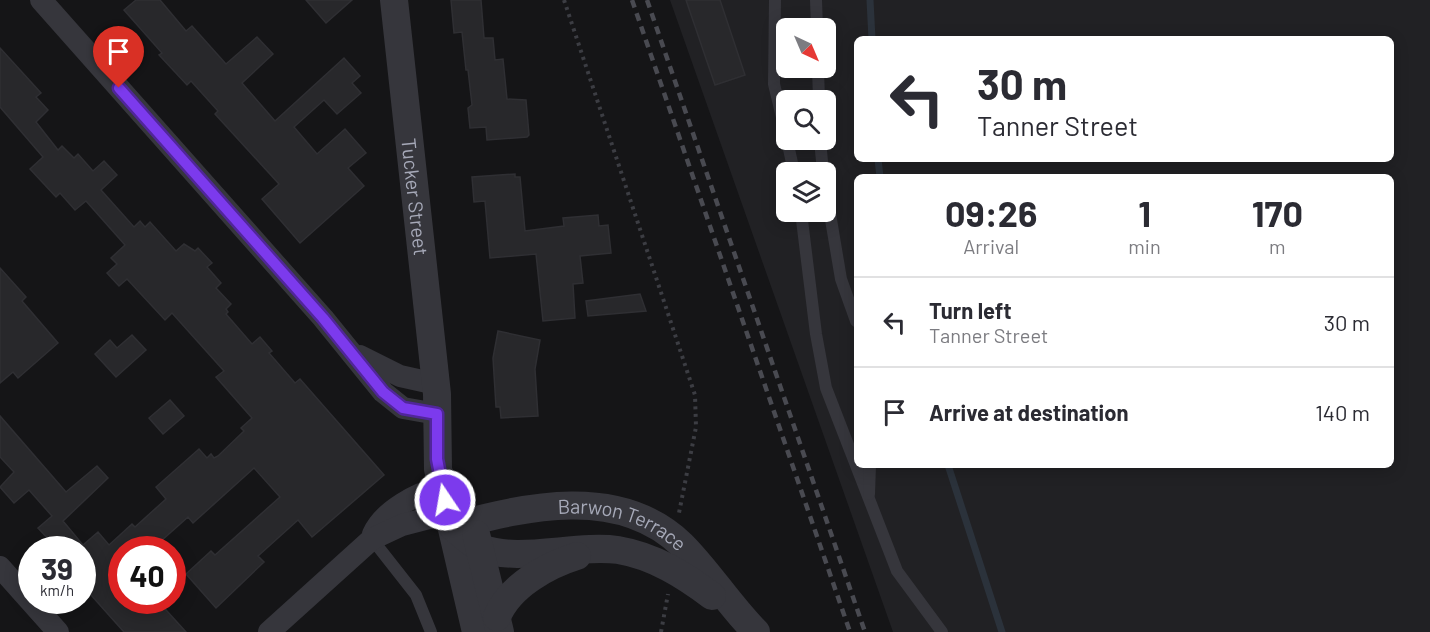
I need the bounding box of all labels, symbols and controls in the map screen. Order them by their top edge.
north arrow [776,18,836,78]
map controls [776,18,836,222]
pin [93,26,144,88]
icon: arrive [102,35,135,68]
text: 30 m [977,58,1067,108]
icon: left [878,60,956,138]
button: search [776,90,836,150]
text: Tanner Street [977,109,1138,141]
street label: Tucker Street [397,137,434,257]
button: layers [776,162,836,222]
text: 09:26 [945,191,1037,234]
text: 1 [1138,191,1151,234]
text: 170 [1252,191,1303,234]
text: Arrival [963,234,1019,258]
text: min [1128,234,1161,258]
text: m [1269,234,1286,258]
text: Turn left [929,297,1012,323]
icon: left [878,306,911,339]
text: 30 m [1324,309,1370,335]
text: Tanner Street [929,323,1048,347]
icon: arrive [878,396,911,429]
text: Arrive at destination [929,399,1128,425]
text: 140 m [1315,399,1370,425]
position arrow [413,468,477,532]
street label: Barwon Terrace [557,493,692,555]
speed limit sign: 40 [108,536,186,614]
text: 39 [41,550,73,586]
text: km/h [40,581,74,599]

